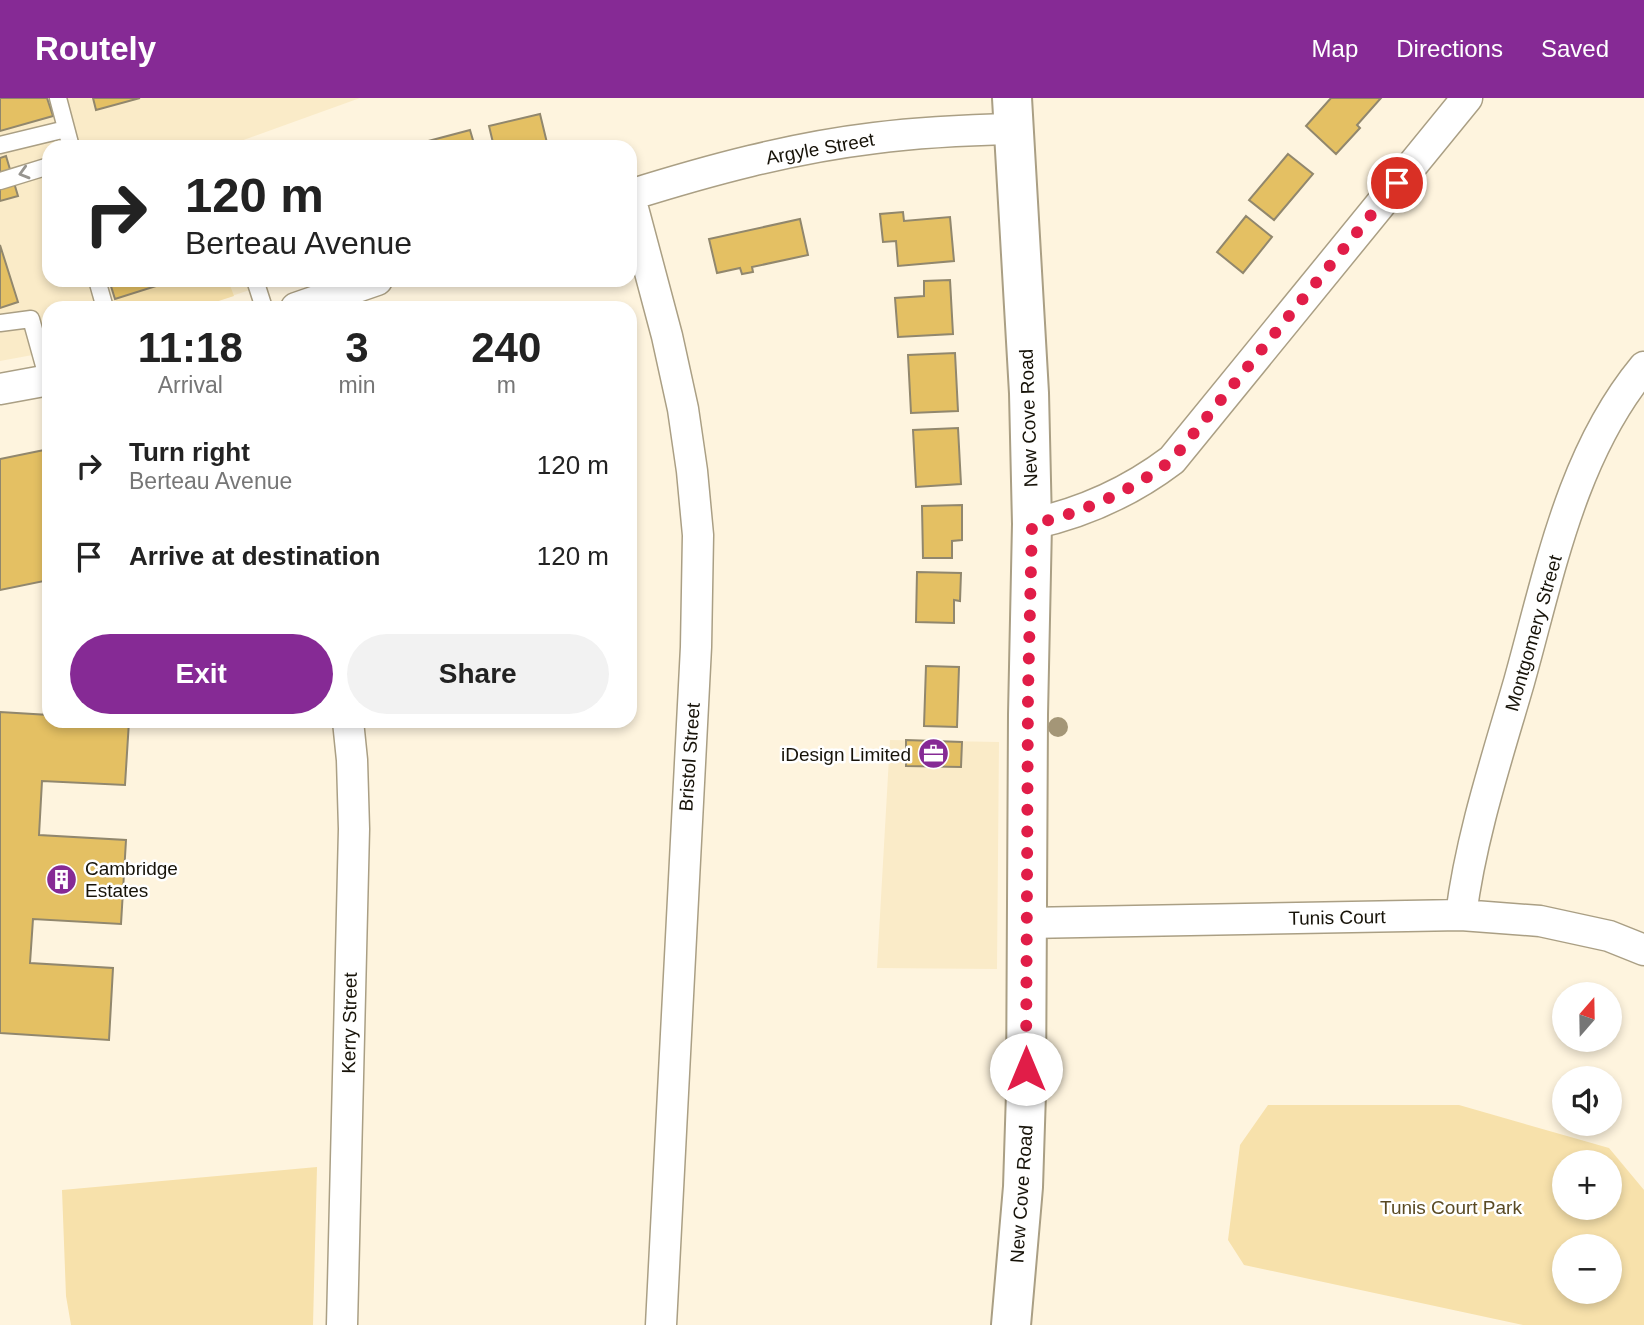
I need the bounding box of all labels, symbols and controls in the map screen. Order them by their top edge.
text: Routely [35,30,156,67]
text: Map [1312,35,1358,62]
text: Directions [1396,35,1503,62]
text: Saved [1541,35,1609,62]
street label: Argyle Street [764,128,877,168]
pin [1367,153,1427,213]
icon: arrive [1378,164,1416,202]
one-way arrow [19,165,31,180]
icon: right [70,168,161,259]
text: 120 m [185,168,324,222]
text: Berteau Avenue [185,225,412,261]
text: 11:18 [138,324,243,371]
text: 3 [345,324,369,371]
text: 240 [471,324,541,371]
street label: New Cove Road [1016,348,1041,487]
text: Arrival [158,372,223,398]
text: min [338,372,376,398]
text: m [497,372,516,398]
text: Turn right [129,437,250,467]
icon: right [70,447,108,485]
text: 120 m [537,450,609,480]
text: Berteau Avenue [129,468,292,494]
icon: arrive [70,538,108,576]
text: Arrive at destination [129,541,380,571]
text: 120 m [537,541,609,571]
street label: Montgomery Street [1501,552,1566,714]
button: Exit [70,634,333,714]
button: Share [347,634,609,714]
street label: Bristol Street [675,701,704,812]
office icon: iDesign Limited [917,737,951,771]
place label: iDesign Limited [781,744,911,765]
place label: Cambridge Estates [85,858,178,901]
building icon: Cambridge Estates [45,862,79,896]
street label: Tunis Court [1288,906,1387,929]
street label: Kerry Street [338,971,361,1074]
north arrow [1552,982,1622,1052]
map controls [1552,982,1622,1304]
position arrow [989,1032,1063,1106]
button: sound [1552,1066,1622,1136]
street label: New Cove Road [1006,1124,1037,1264]
button: + [1552,1150,1622,1220]
park label: Tunis Court Park [1380,1197,1522,1218]
button: − [1552,1234,1622,1304]

